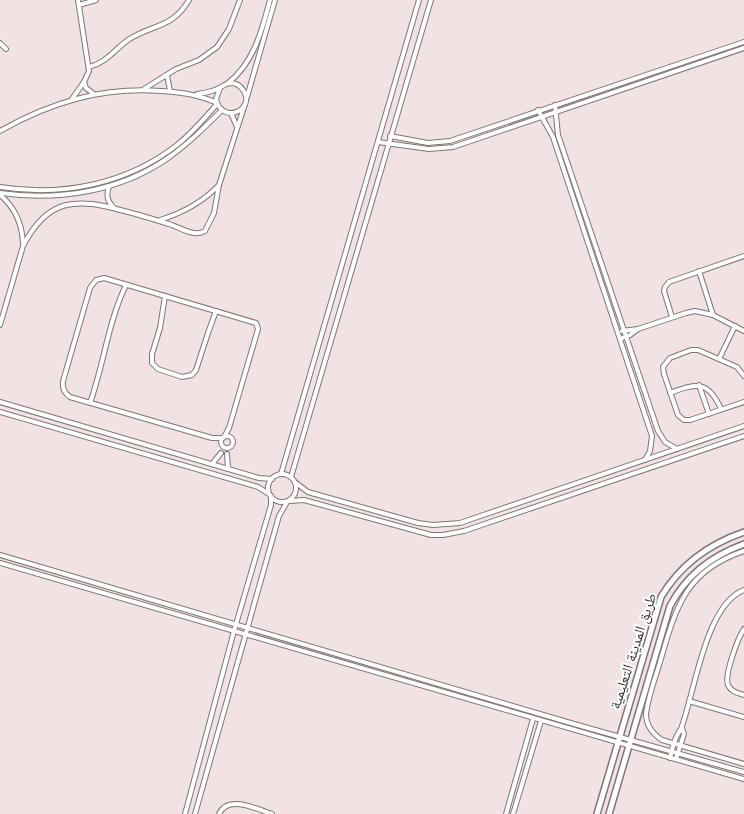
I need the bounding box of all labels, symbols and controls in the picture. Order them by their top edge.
street label: طريق المدينة التعليمية [605,590,661,712]

